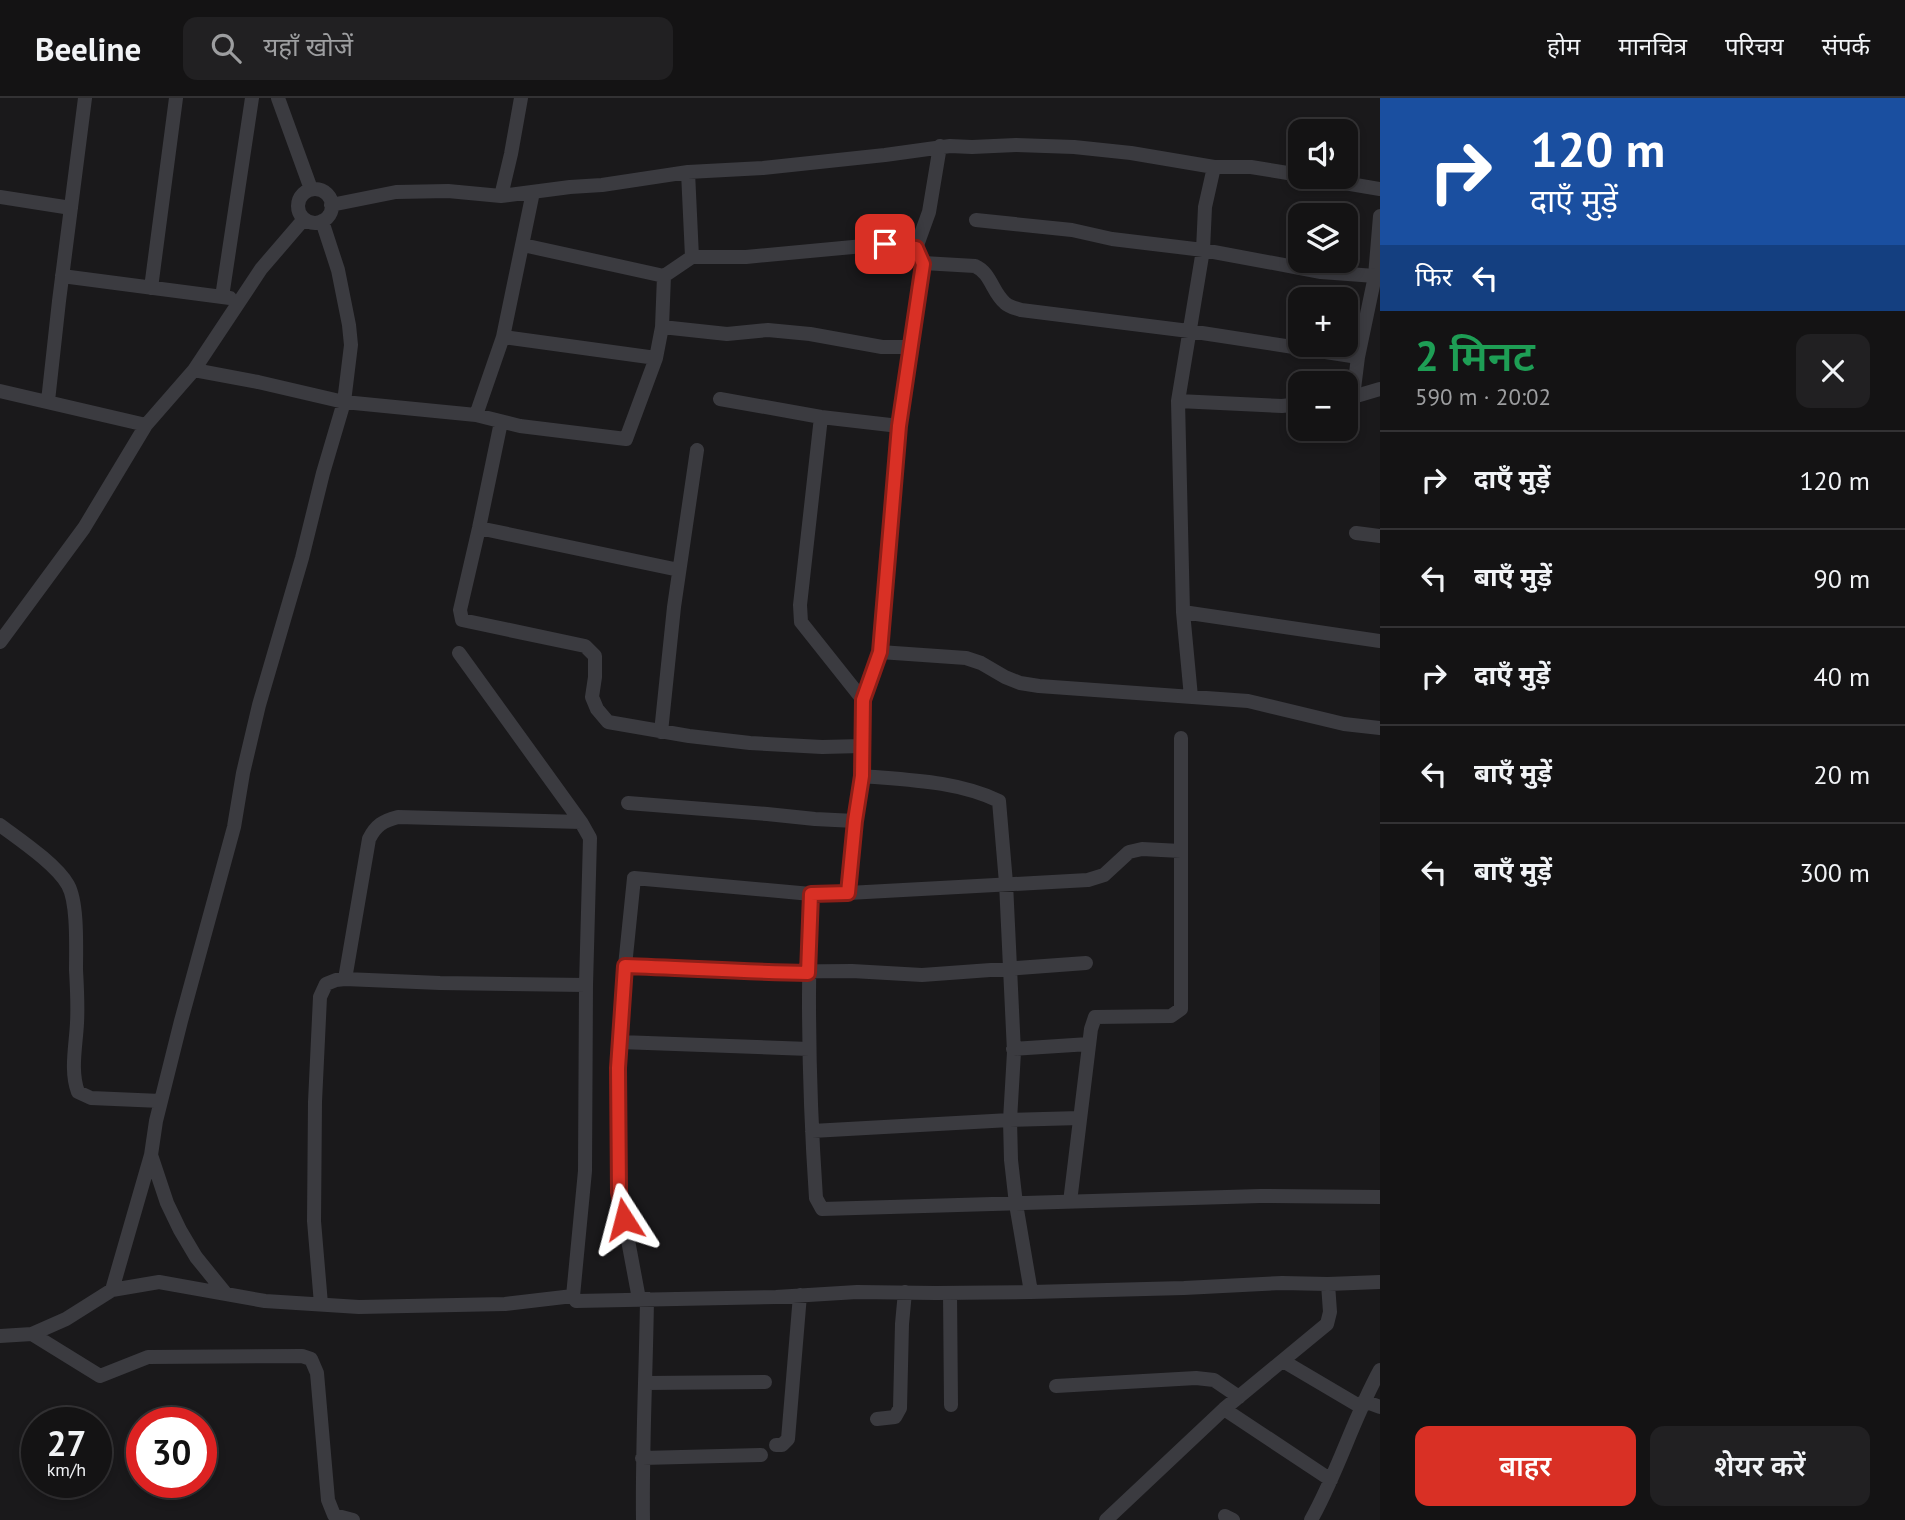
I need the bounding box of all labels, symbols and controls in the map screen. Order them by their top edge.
search box [183,17,673,80]
text: Beeline [35,27,141,70]
icon: search [207,29,245,67]
text: यहाँ खोजें [263,30,353,63]
text: होम [1547,31,1580,62]
text: मानचित्र [1618,31,1687,62]
text: परिचय [1725,31,1784,62]
text: संपर्क [1822,31,1870,62]
text: 120 m [1530,117,1665,181]
map controls [1288,119,1358,441]
button: sound [1288,119,1358,189]
icon: right [1415,126,1506,217]
text: दाएँ मुड़ें [1530,179,1618,221]
button: layers [1288,203,1358,273]
pin [855,214,915,274]
icon: arrive [866,225,904,263]
icon: left [1466,259,1504,297]
text: फिर [1415,260,1452,293]
button: + [1288,287,1358,357]
text: 2 मिनट [1415,328,1535,383]
button: close [1796,334,1870,408]
button: − [1288,371,1358,441]
text: 590 m · 20:02 [1415,382,1551,411]
icon: right [1415,461,1453,499]
text: दाएँ मुड़ें [1474,462,1550,495]
text: 120 m [1799,464,1870,497]
icon: left [1415,559,1453,597]
text: बाएँ मुड़ें [1474,560,1552,593]
text: 90 m [1814,562,1870,595]
icon: right [1415,657,1453,695]
text: दाएँ मुड़ें [1474,658,1550,691]
text: 40 m [1814,660,1870,693]
icon: left [1415,755,1453,793]
text: बाएँ मुड़ें [1474,756,1552,789]
text: 20 m [1814,758,1870,791]
icon: left [1415,853,1453,891]
text: बाएँ मुड़ें [1474,854,1552,887]
text: 300 m [1799,856,1870,889]
position arrow [587,1182,661,1256]
speed limit sign: 30 [126,1407,217,1498]
text: 27 [47,1420,86,1466]
button: बाहर [1415,1426,1636,1506]
button: शेयर करें [1650,1426,1870,1506]
text: km/h [47,1458,86,1481]

